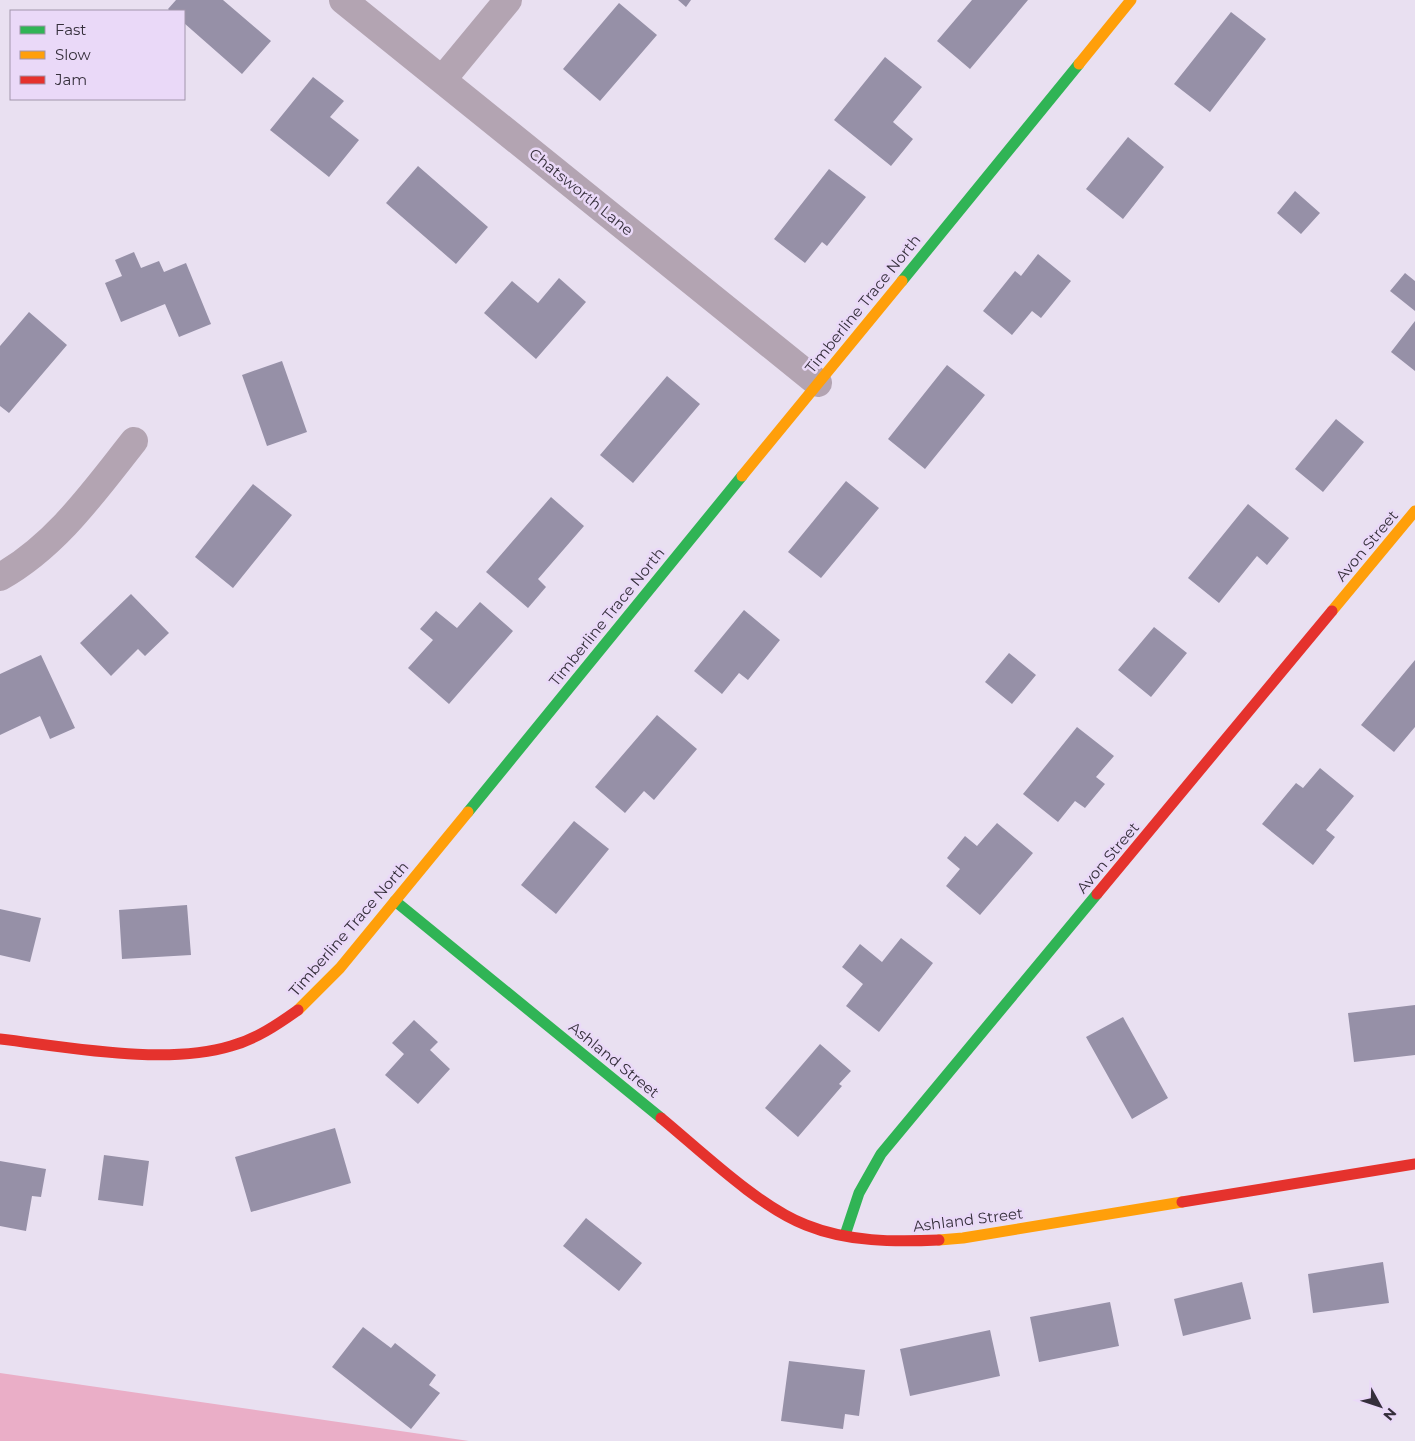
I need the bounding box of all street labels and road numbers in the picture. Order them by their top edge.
street label: Chatsworth Lane [525,144,637,239]
street label: Timberline Trace North [801,231,924,377]
street label: Avon Street [1331,506,1402,585]
street label: Timberline Trace North [545,544,668,690]
street label: Avon Street [1072,818,1143,897]
street label: Timberline Trace North [285,857,413,1000]
street label: Ashland Street [565,1017,663,1102]
street label: Ashland Street [912,1203,1024,1236]

